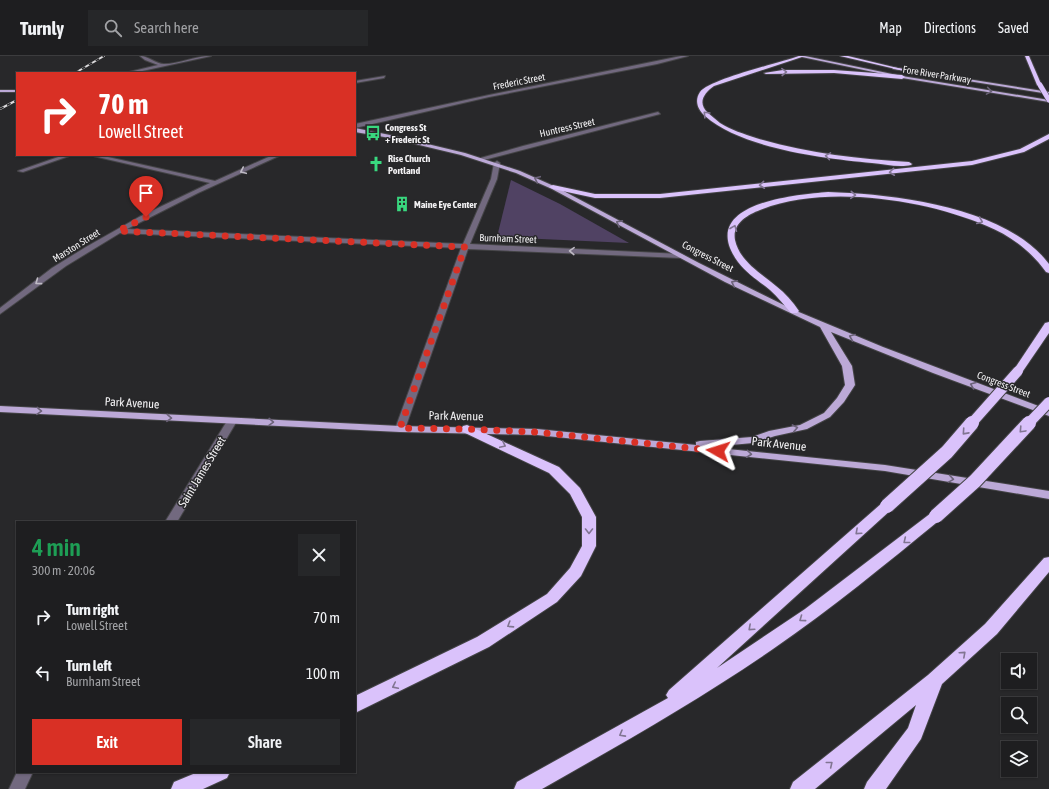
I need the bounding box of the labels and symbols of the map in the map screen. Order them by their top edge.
street label: Fore River Parkway [902,64,972,85]
one-way arrow [781,68,787,76]
street label: Frederic Street [492,71,546,92]
one-way arrow [986,86,992,95]
one-way arrow [704,111,711,119]
street label: Huntress Street [538,116,596,139]
place label: Congress St + Frederic St [385,122,430,145]
bus stop icon: Congress St + Frederic St [364,124,382,142]
one-way arrow [825,152,831,161]
place label: Rise Church Portland [388,153,431,176]
church icon: Rise Church Portland [367,155,385,173]
one-way arrow [239,166,247,174]
one-way arrow [889,167,895,176]
pin [129,176,163,217]
one-way arrow [533,176,541,184]
one-way arrow [759,180,765,189]
one-way arrow [850,190,856,199]
building icon: Maine Eye Center [393,195,411,213]
place label: Maine Eye Center [414,199,478,210]
one-way arrow [976,216,984,224]
one-way arrow [616,220,623,228]
one-way arrow [730,224,738,231]
street label: Marston Street [51,227,102,264]
street label: Burnham Street [479,232,537,245]
street label: Congress Street [680,239,735,274]
one-way arrow [569,247,575,255]
one-way arrow [35,277,42,285]
one-way arrow [731,280,738,288]
one-way arrow [849,334,856,342]
street label: Congress Street [976,369,1032,400]
one-way arrow [970,381,977,390]
street label: Park Avenue [104,395,160,411]
one-way arrow [36,407,42,415]
street label: Park Avenue [428,409,484,423]
one-way arrow [166,414,172,422]
one-way arrow [268,418,274,426]
one-way arrow [792,425,798,433]
one-way arrow [1020,425,1027,433]
one-way arrow [963,428,970,435]
position arrow [697,430,739,472]
street label: Saint James Street [175,434,229,510]
street label: Park Avenue [751,434,807,454]
one-way arrow [499,441,506,449]
one-way arrow [746,449,752,458]
one-way arrow [948,474,954,483]
one-way arrow [856,527,863,534]
one-way arrow [585,528,593,534]
one-way arrow [903,536,910,543]
one-way arrow [799,614,806,622]
one-way arrow [507,620,514,628]
one-way arrow [748,623,756,630]
one-way arrow [958,651,966,658]
one-way arrow [392,681,399,688]
one-way arrow [619,730,626,737]
one-way arrow [825,762,833,769]

